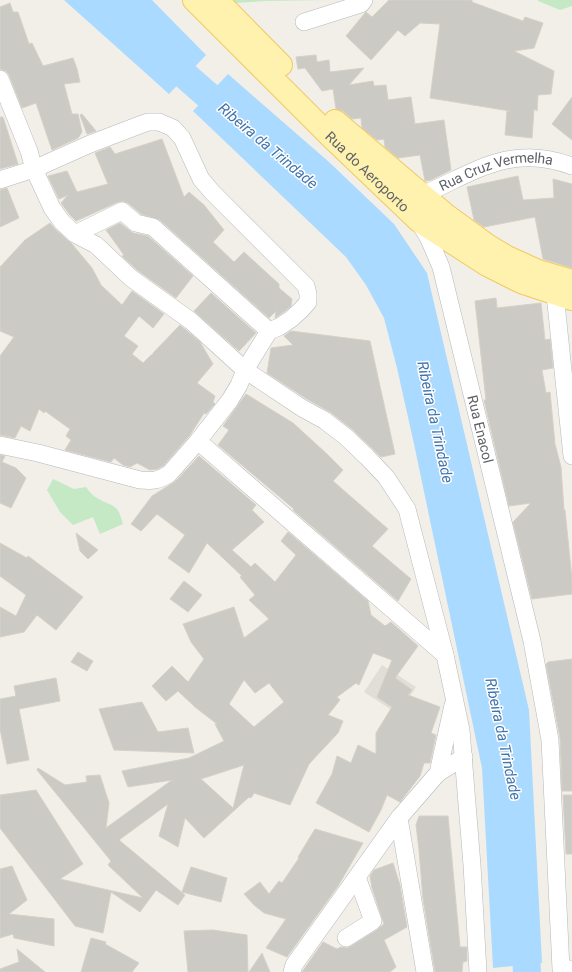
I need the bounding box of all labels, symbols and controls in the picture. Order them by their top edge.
water label: Ribeira da Trindade [215,99,322,193]
street label: Rua do Aeroporto [322,128,412,215]
street label: Rua Cruz Vermelha [436,149,554,194]
water label: Ribeira da Trindade [413,359,457,485]
street label: Rua Enacol [464,393,496,465]
water label: Ribeira da Trindade [481,676,525,802]

